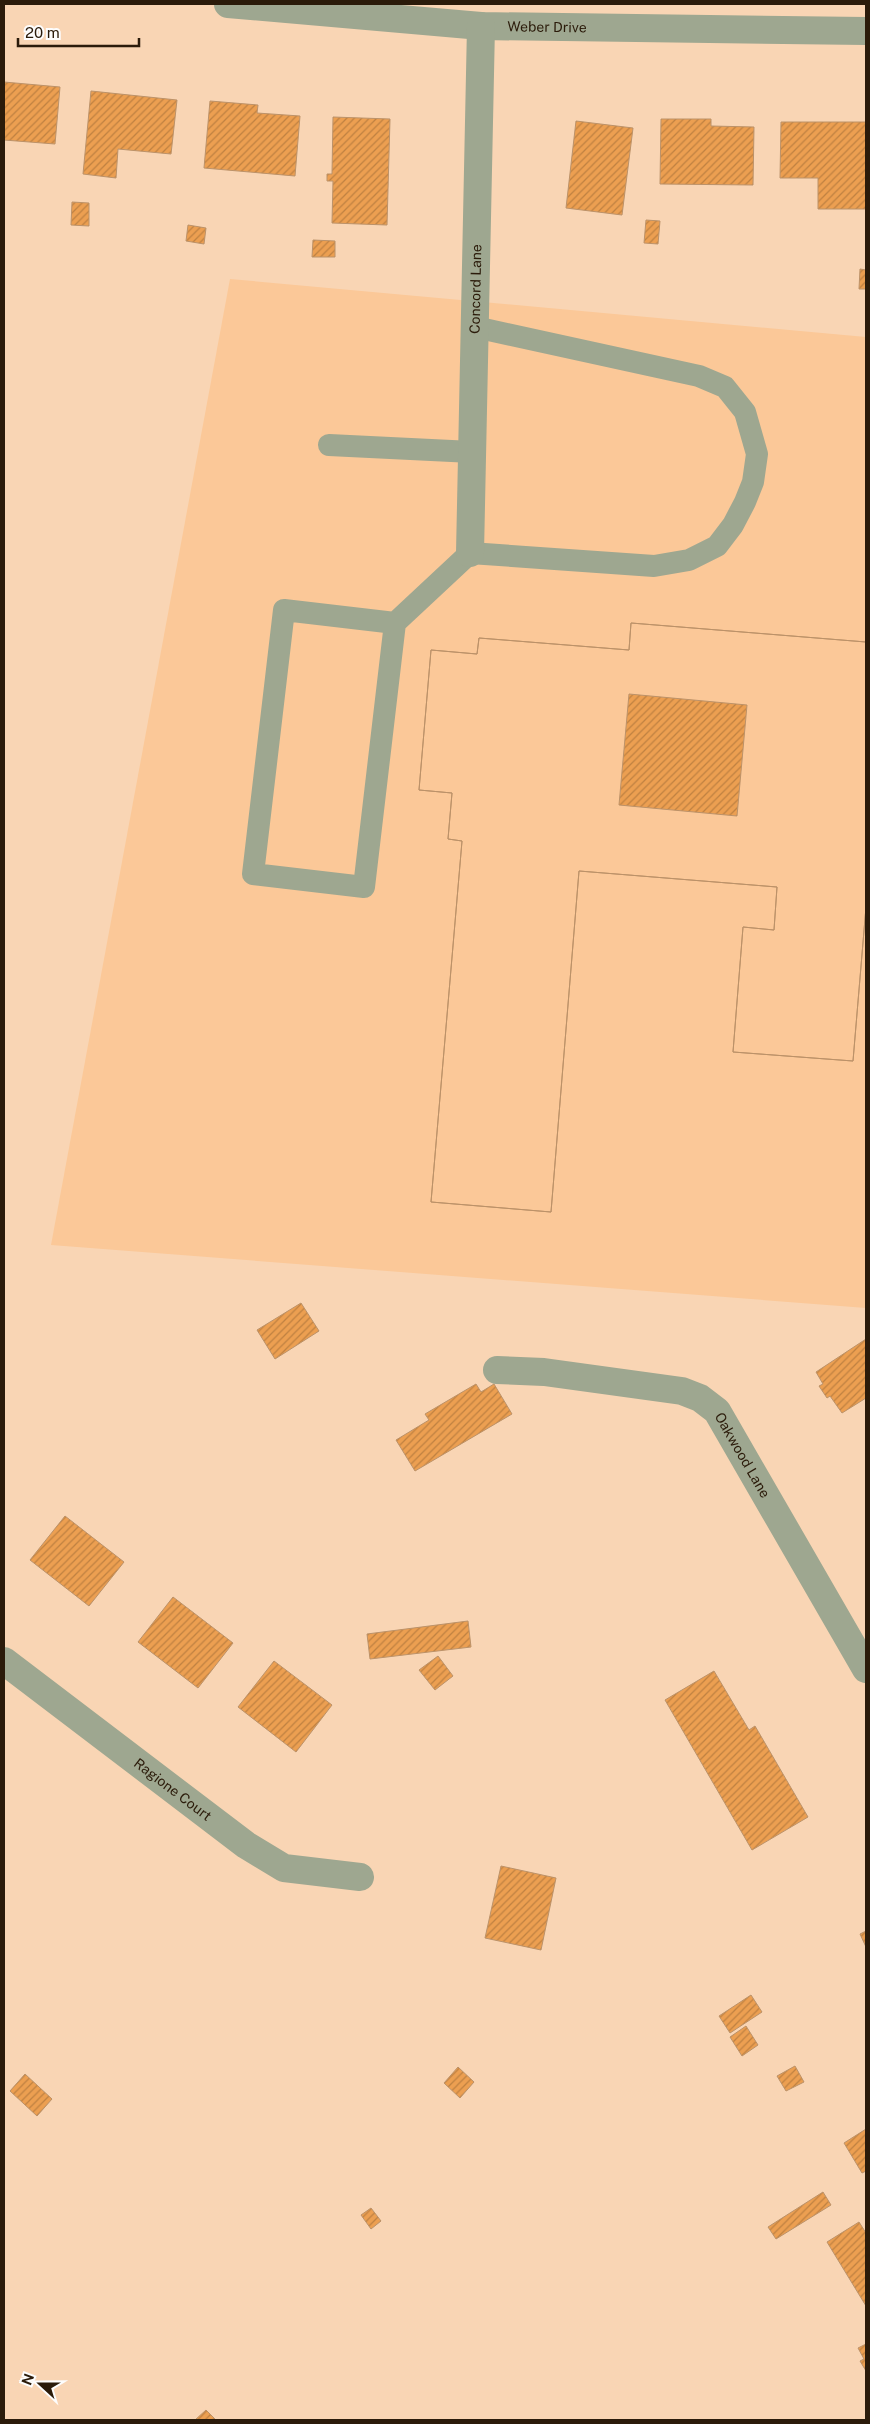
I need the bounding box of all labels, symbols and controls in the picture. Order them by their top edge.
scale bar [18,15,139,47]
street label: Weber Drive [507,18,587,35]
text: 20 m [25,24,60,41]
street label: Concord Lane [467,244,484,334]
street label: Oakwood Lane [712,1410,773,1501]
street label: Ragione Court [131,1755,215,1824]
north arrow [15,2359,65,2409]
text: N [18,2371,37,2387]

